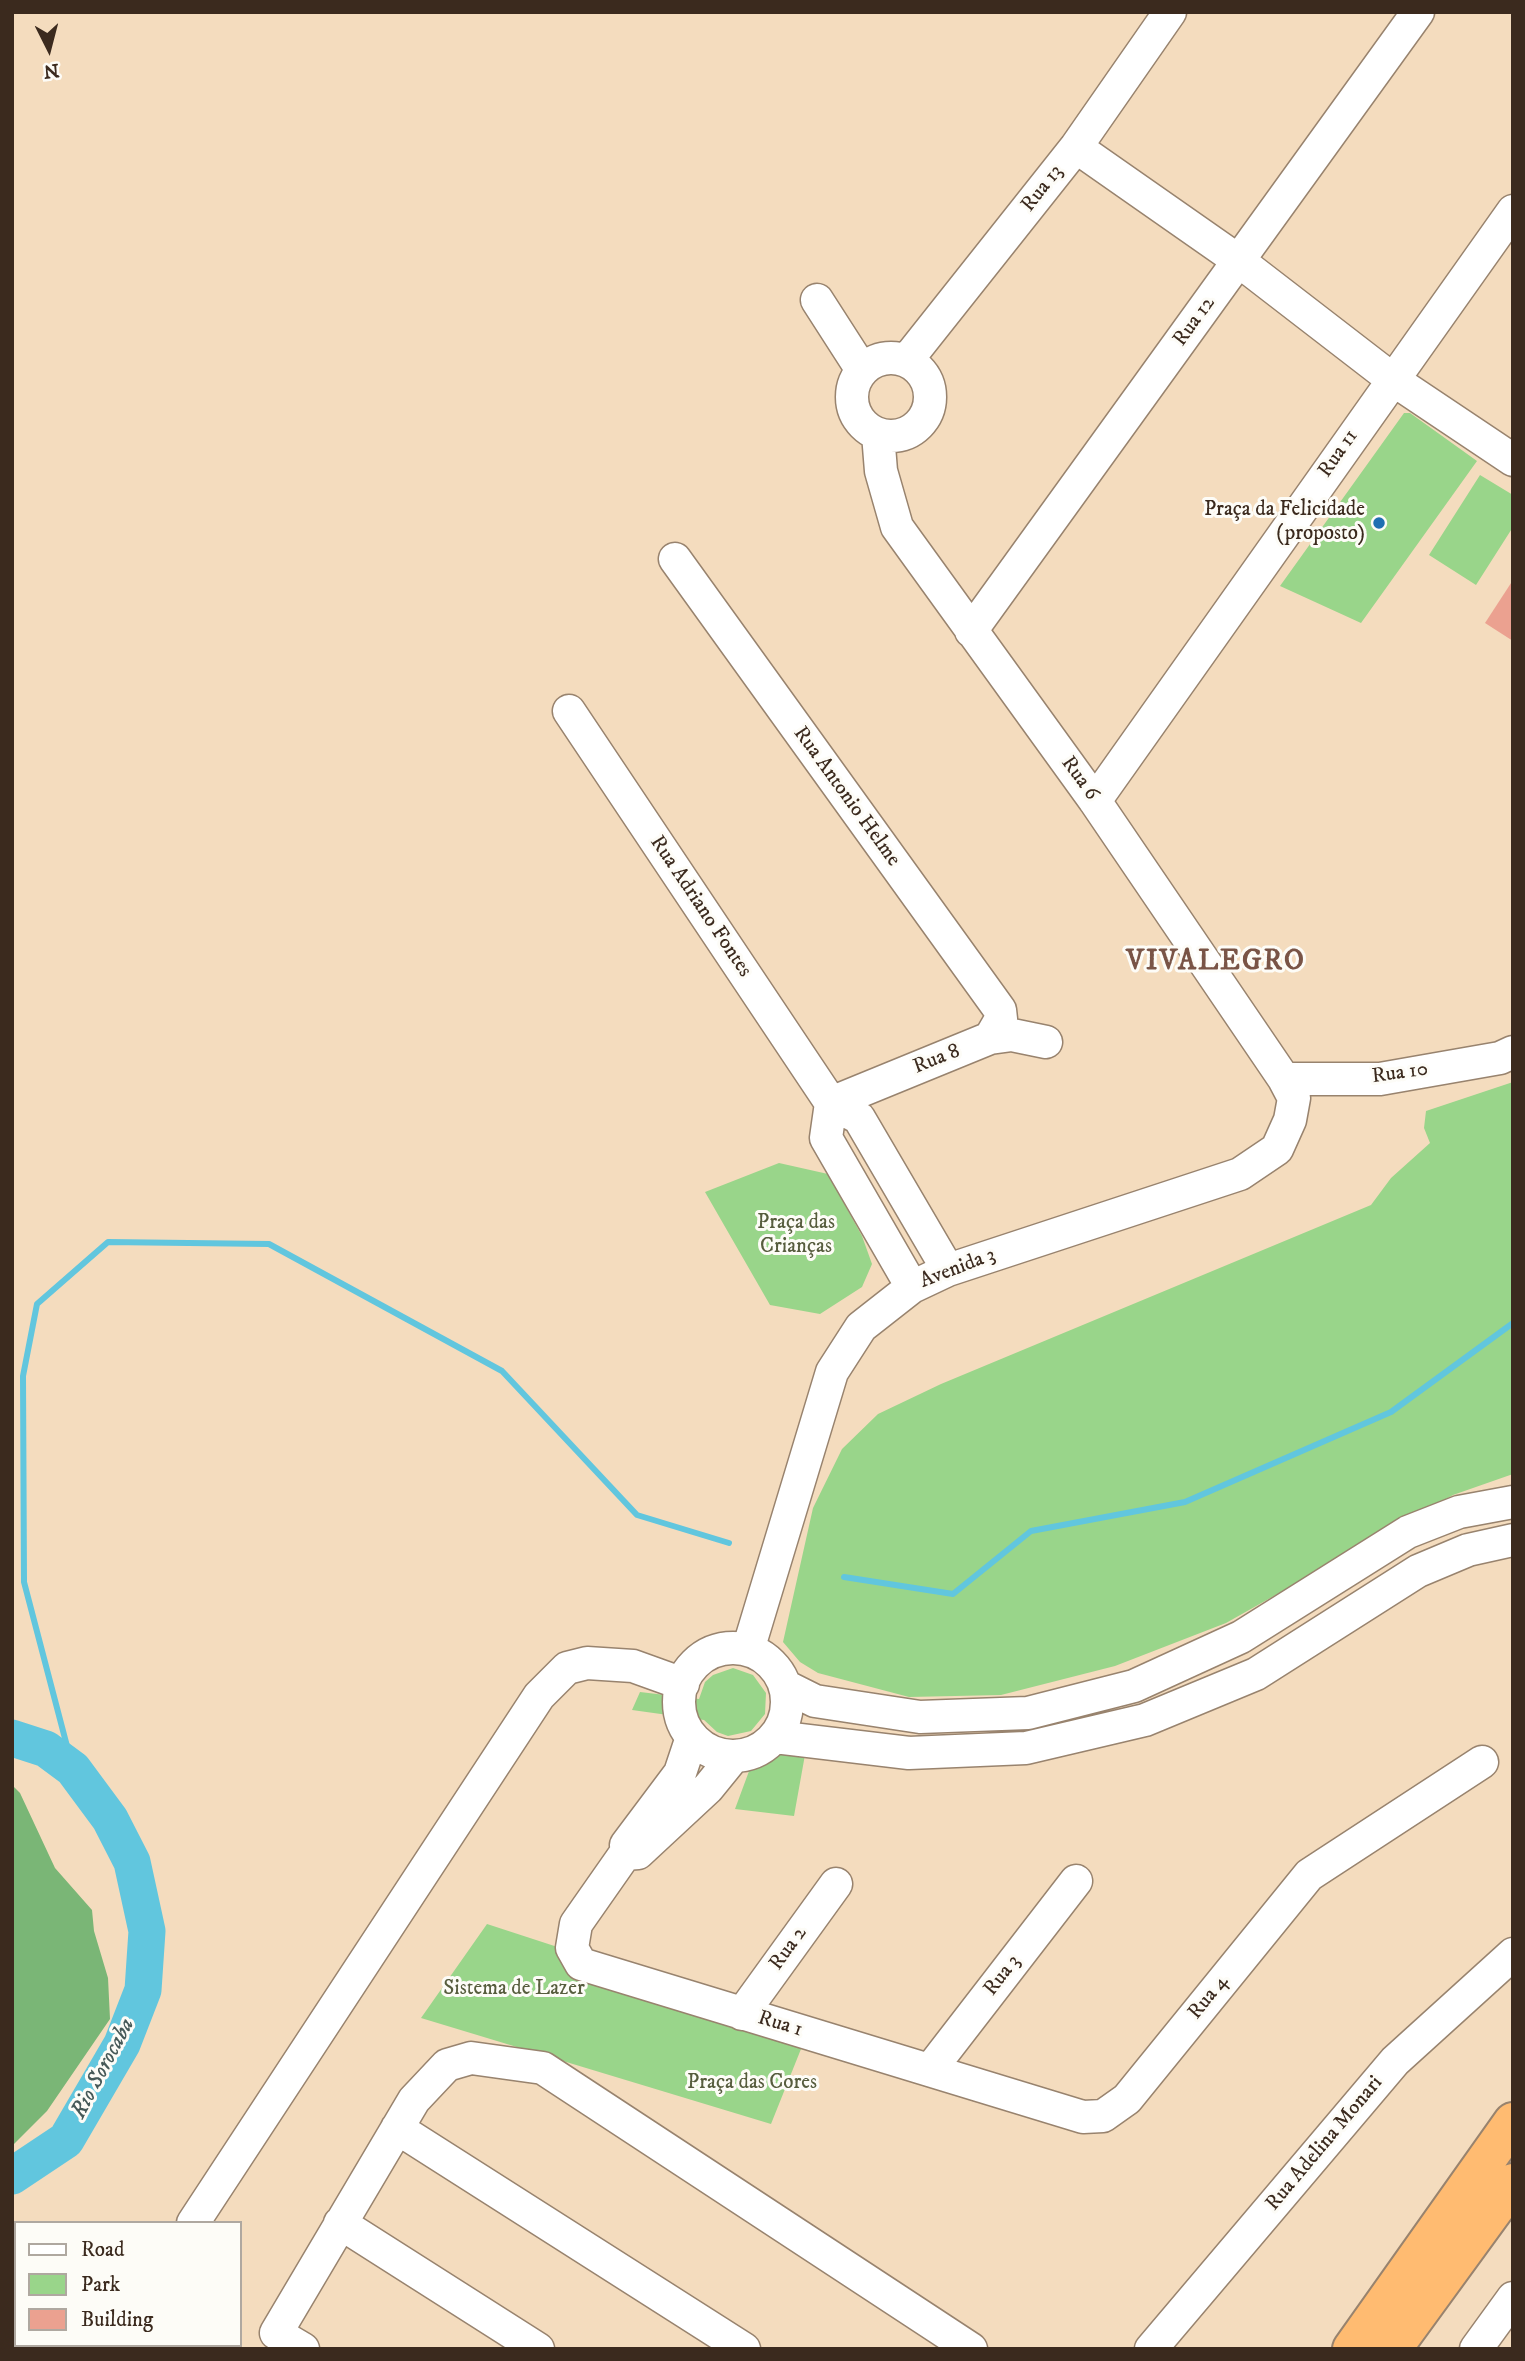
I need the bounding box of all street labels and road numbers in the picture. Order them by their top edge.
street label: Rua 13 [1017,160,1069,218]
street label: Rua 12 [1168,292,1222,352]
street label: Rua 11 [1313,425,1365,483]
street label: Rua Antonio Helme [787,722,905,872]
street label: Rua 6 [1055,752,1103,806]
street label: Rua Adriano Fontes [643,832,757,982]
street label: Rua 8 [910,1039,964,1081]
street label: Rua 10 [1370,1058,1430,1090]
street label: Avenida 3 [917,1243,999,1295]
street label: Rua 2 [765,1922,813,1976]
street label: Rua 3 [979,1950,1027,2002]
street label: Rua 4 [1184,1971,1234,2025]
street label: Rua 1 [755,2006,805,2044]
street label: Rua Adelina Monari [1261,2071,1389,2217]

